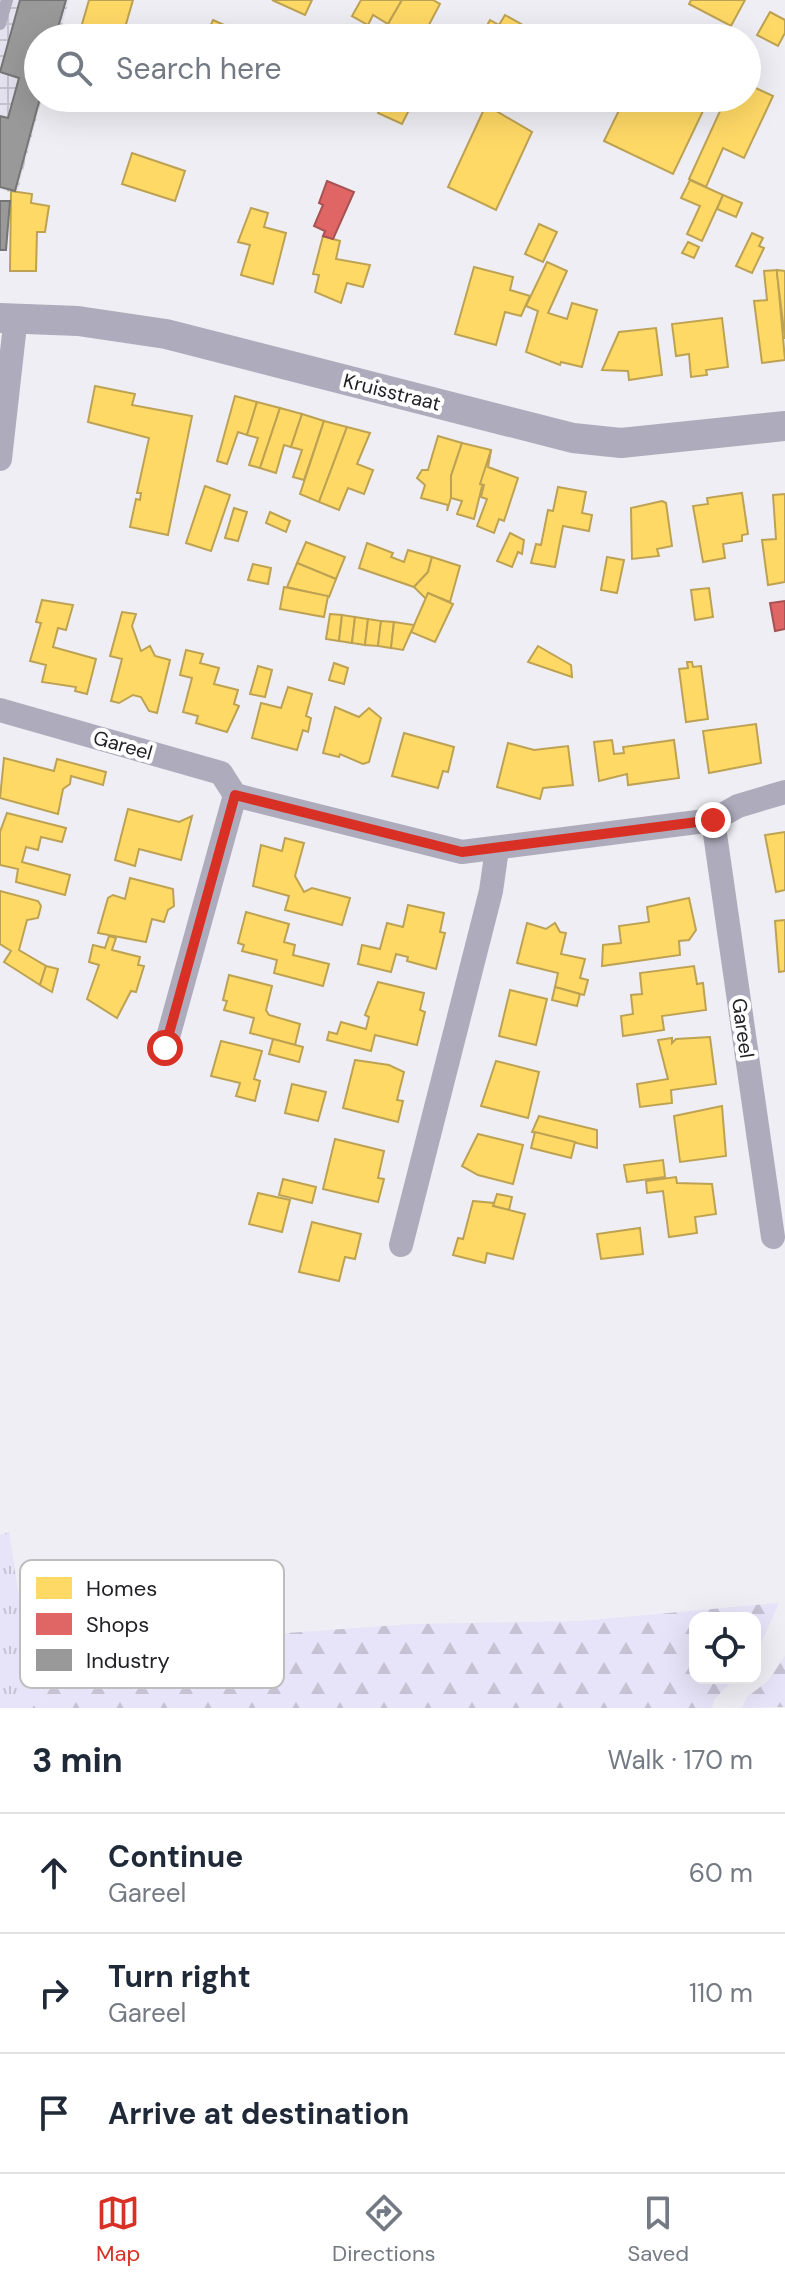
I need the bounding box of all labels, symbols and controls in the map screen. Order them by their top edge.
search box [24,24,761,112]
icon: search [52,46,96,90]
text: Search here [116,49,282,88]
street label: Kruisstraat [341,367,444,417]
street label: Gareel [90,724,156,766]
route end [695,802,731,838]
street label: Gareel [726,996,760,1060]
route start [147,1030,183,1066]
legend [20,1560,284,1688]
text: Homes [86,1574,157,1603]
text: Shops [86,1610,149,1639]
map controls [689,1612,761,1684]
button: locate [689,1612,761,1684]
text: Industry [86,1646,170,1675]
text: 3 min [32,1738,123,1783]
text: Walk · 170 m [608,1743,753,1777]
text: Continue [108,1837,243,1876]
icon: ahead [32,1851,76,1895]
text: 60 m [689,1856,753,1890]
text: Gareel [108,1876,186,1910]
text: Turn right [108,1957,251,1996]
icon: right [32,1971,76,2015]
text: 110 m [689,1976,753,2010]
text: Gareel [108,1996,186,2030]
icon: arrive [32,2091,76,2135]
text: Arrive at destination [108,2094,409,2133]
tab: Map [96,2191,140,2268]
tab: Directions [332,2191,436,2268]
tab: Saved [627,2191,689,2268]

